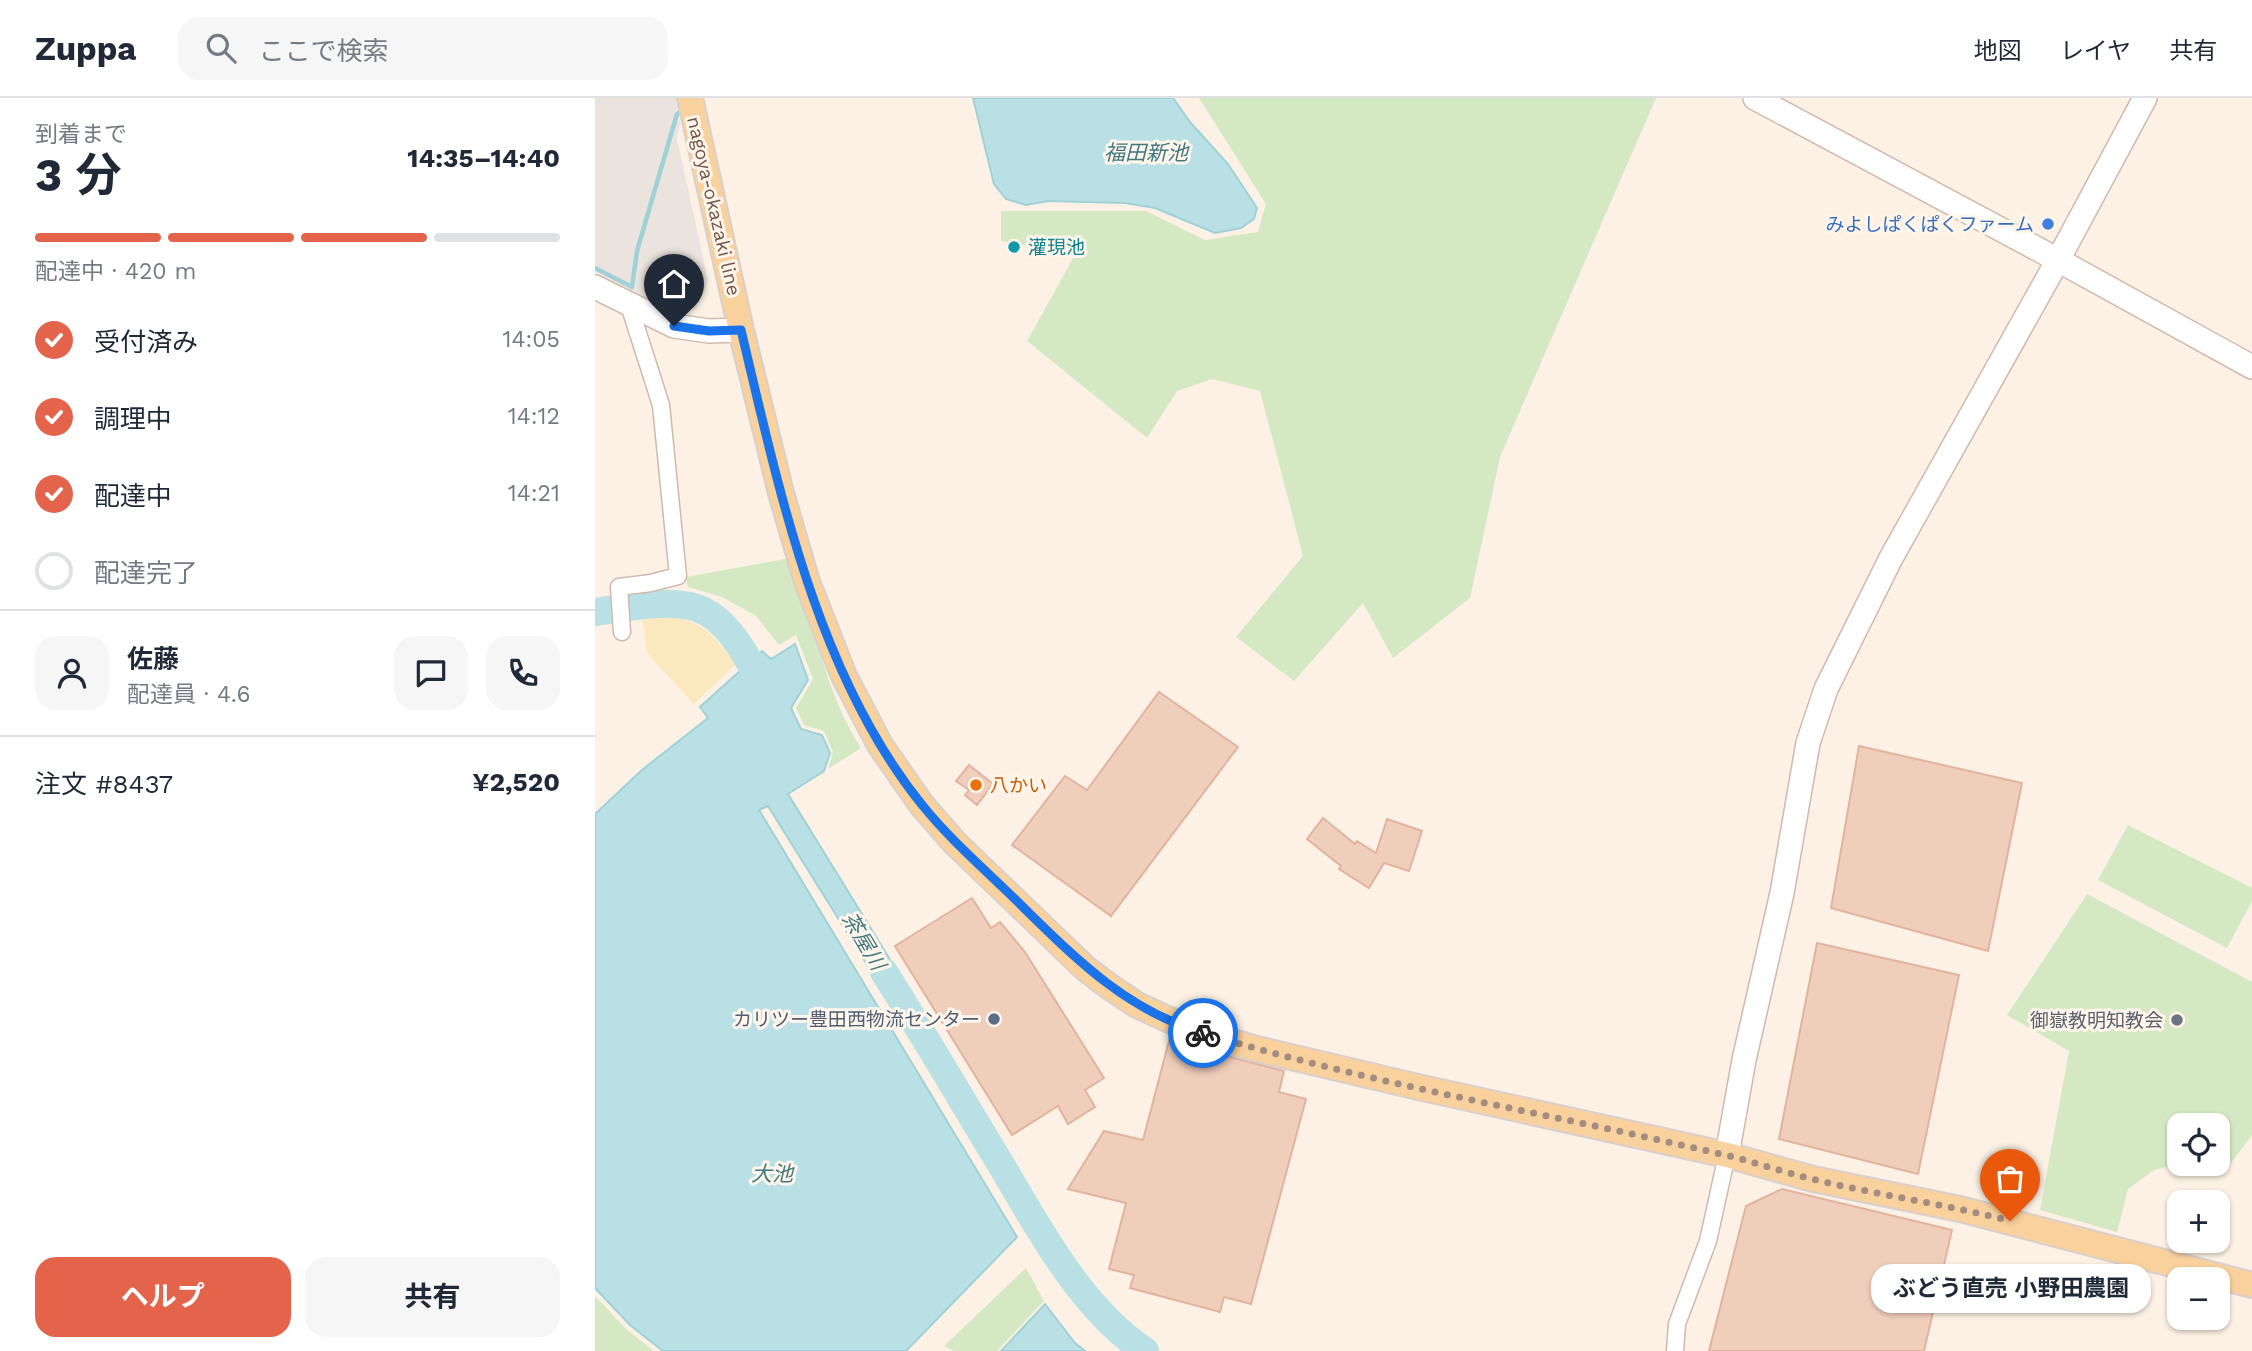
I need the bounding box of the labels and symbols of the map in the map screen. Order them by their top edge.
street label: nagoya-okazaki line [682,114,746,298]
water label: 福田新池 [1104,140,1190,165]
place label: みよしぱくぱくファーム [1826,213,2034,236]
marker: みよしぱくぱくファーム [2040,216,2056,232]
place label: 灌現池 [1028,236,1085,259]
marker: 灌現池 [1006,239,1022,255]
pin [644,254,704,326]
place label: 八かい [990,774,1047,797]
marker: 八かい [968,777,984,793]
water label: 茶屋川 [837,908,892,976]
courier [1168,998,1238,1068]
place label: カリツー豊田西物流センター [733,1008,980,1031]
place label: 御嶽教明知教会 [2030,1009,2163,1032]
marker: カリツー豊田西物流センター [986,1011,1002,1027]
marker: 御嶽教明知教会 [2169,1012,2185,1028]
pin [1980,1149,2040,1221]
water label: 大池 [751,1161,795,1186]
callout: ぶどう直売 小野田農園 [1870,1263,2150,1312]

